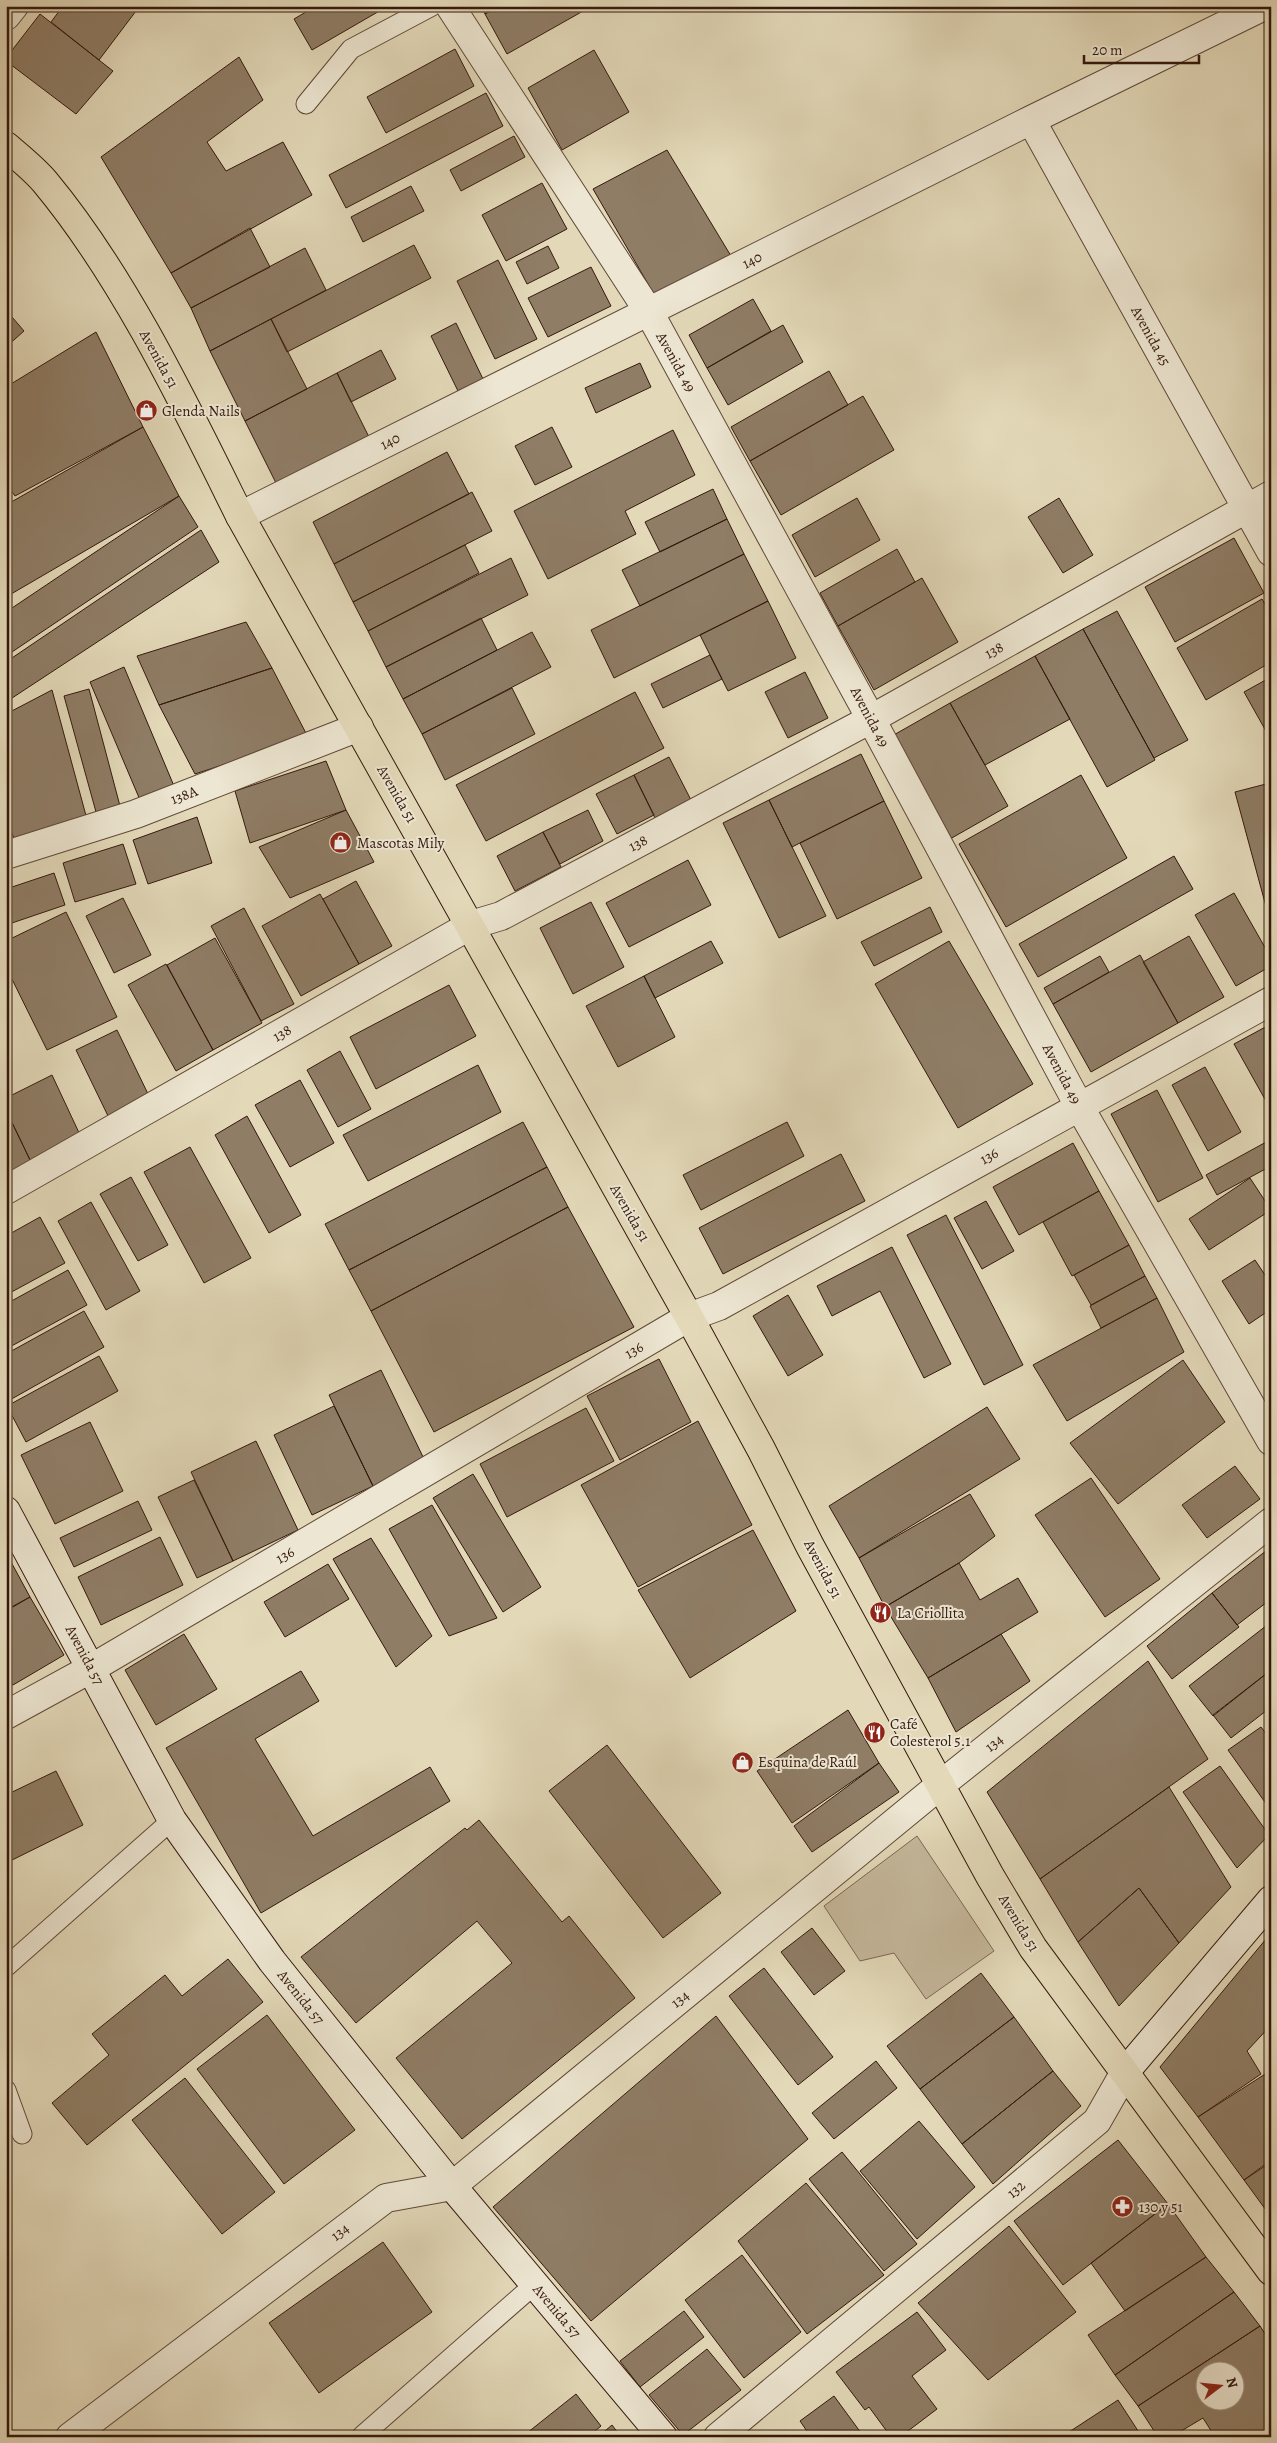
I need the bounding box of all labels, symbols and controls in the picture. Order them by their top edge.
scale bar [1084,32,1200,64]
text: 20 m [1092,40,1123,60]
street label: 140 [739,247,765,273]
street label: Avenida 45 [1126,302,1176,369]
street label: Avenida 51 [134,325,183,392]
street label: Avenida 49 [651,328,701,396]
shop icon: Glenda Nails [134,399,158,423]
place label: Glenda Nails [162,401,240,421]
street label: 140 [377,428,403,454]
street label: 138 [981,637,1007,663]
street label: Avenida 49 [845,682,894,751]
street label: Avenida 51 [372,761,422,827]
street label: 138A [168,781,201,809]
street label: 138 [625,830,651,856]
shop icon: Mascotas Mily [329,831,353,855]
place label: Mascotas Mily [357,833,445,853]
street label: 138 [269,1020,295,1046]
street label: Avenida 49 [1037,1039,1086,1108]
street label: 136 [976,1143,1002,1169]
street label: Avenida 51 [605,1180,655,1246]
street label: 136 [621,1337,647,1363]
street label: Avenida 51 [799,1535,847,1602]
street label: 136 [272,1542,298,1568]
restaurant icon: La Criollita [869,1601,893,1625]
place label: La Criollita [897,1603,965,1623]
street label: Avenida 57 [60,1621,109,1689]
place label: Café Colesterol 5.1 [890,1714,971,1751]
restaurant icon: Café Colesterol 5.1 [862,1721,886,1745]
street label: 134 [981,1729,1008,1756]
shop icon: Esquina de Raúl [730,1750,754,1774]
place label: Esquina de Raúl [758,1752,857,1772]
street label: Avenida 51 [994,1890,1044,1955]
street label: Avenida 57 [272,1965,330,2029]
street label: 134 [667,1985,694,2012]
street label: 132 [1002,2175,1030,2203]
pharmacy icon: 130 y 51 [1111,2195,1135,2219]
place label: 130 y 51 [1139,2197,1183,2217]
street label: 134 [327,2218,353,2245]
street label: Avenida 57 [528,2279,586,2343]
north arrow [1194,2360,1244,2410]
text: N [1221,2375,1243,2390]

